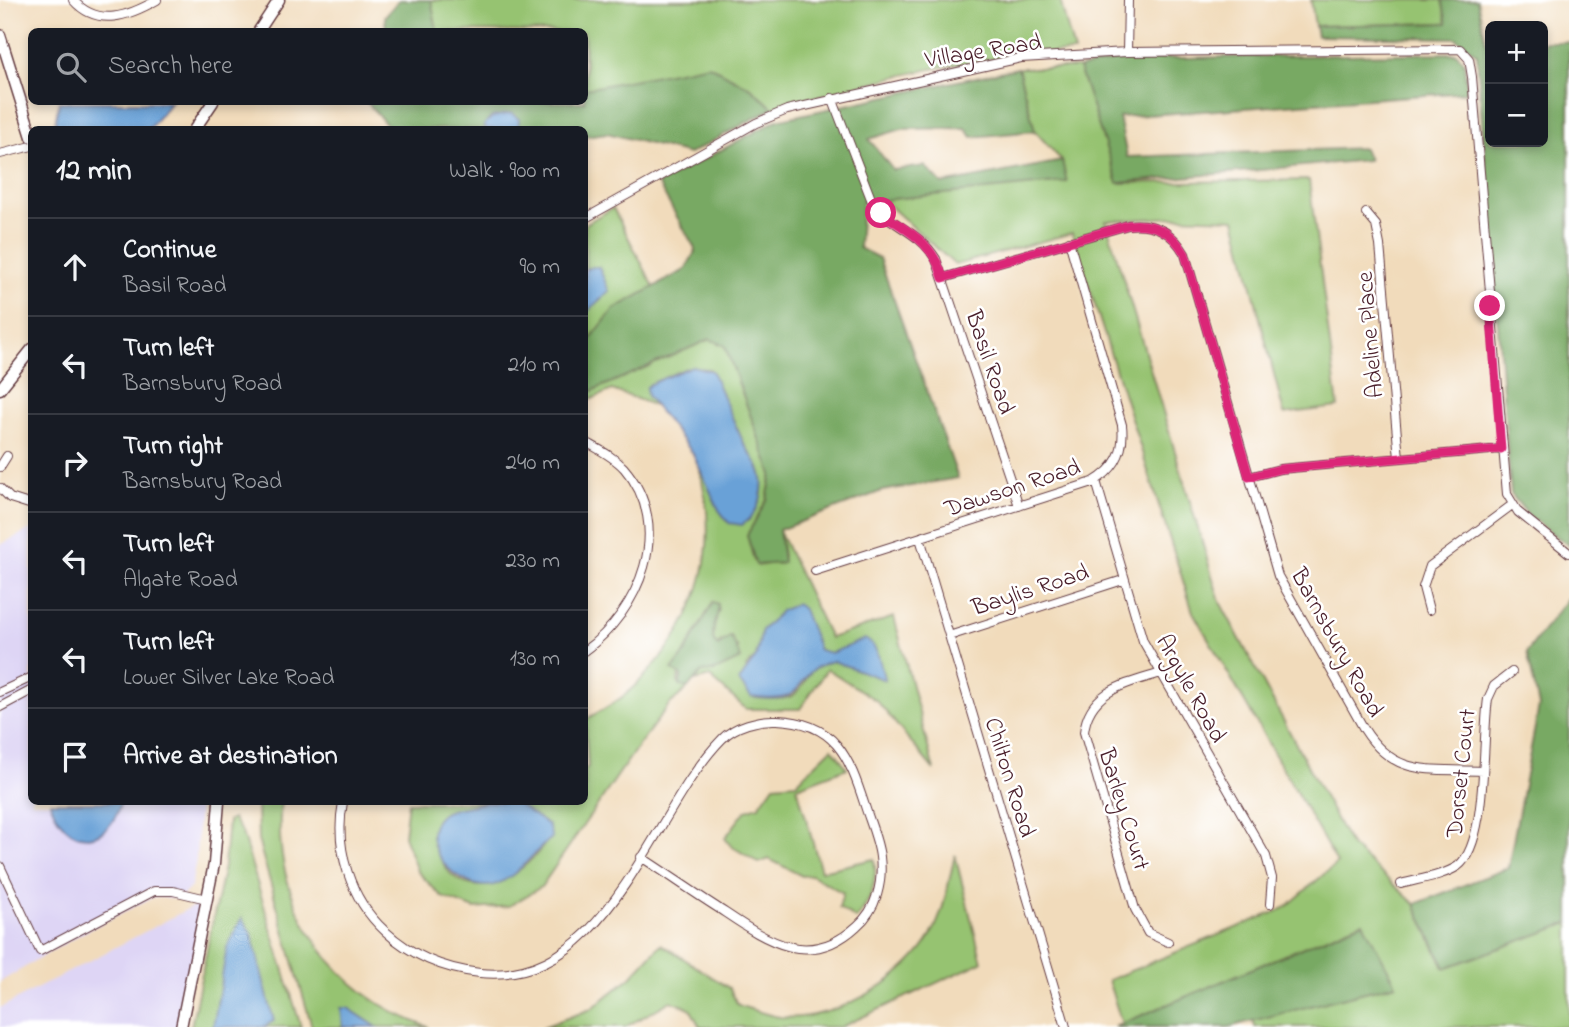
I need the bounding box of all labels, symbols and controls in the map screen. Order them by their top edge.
map controls [1485,21,1548,147]
button: + [1485,21,1548,84]
street label: Village Road [922,26,1045,79]
search box [28,28,588,105]
icon: search [52,48,90,86]
text: Search here [108,48,233,86]
button: − [1485,84,1548,147]
text: 12 min [56,150,131,194]
text: Walk · 900 m [449,155,560,188]
route start [865,197,896,228]
text: Continue [123,232,216,270]
icon: ahead [56,248,94,286]
text: 90 m [520,251,560,284]
text: Basil Road [123,270,226,303]
street label: Adeline Place [1349,270,1394,399]
route end [1474,290,1505,321]
street label: Basil Road [954,305,1023,420]
text: Turn left [123,330,214,368]
icon: left [56,346,94,384]
text: 210 m [508,349,560,382]
text: Barnsbury Road [123,368,282,401]
text: Turn right [123,428,223,466]
icon: right [56,444,94,482]
text: 240 m [506,447,560,480]
street label: Dawson Road [939,451,1086,528]
text: Barnsbury Road [123,466,282,499]
text: Turn left [123,526,214,564]
icon: left [56,542,94,580]
text: 230 m [506,545,560,578]
street label: Baylis Road [967,556,1095,628]
street label: Barnsbury Road [1279,561,1392,725]
text: Algate Road [123,564,238,597]
text: Turn left [123,624,214,662]
street label: Argyle Road [1145,629,1234,751]
icon: left [56,640,94,678]
text: 130 m [510,643,560,676]
text: Lower Silver Lake Road [123,662,334,695]
street label: Dorset Court [1438,707,1487,840]
street label: Chilton Road [974,714,1044,842]
icon: arrive [56,738,94,776]
text: Arrive at destination [123,738,338,776]
street label: Barley Court [1086,744,1158,875]

